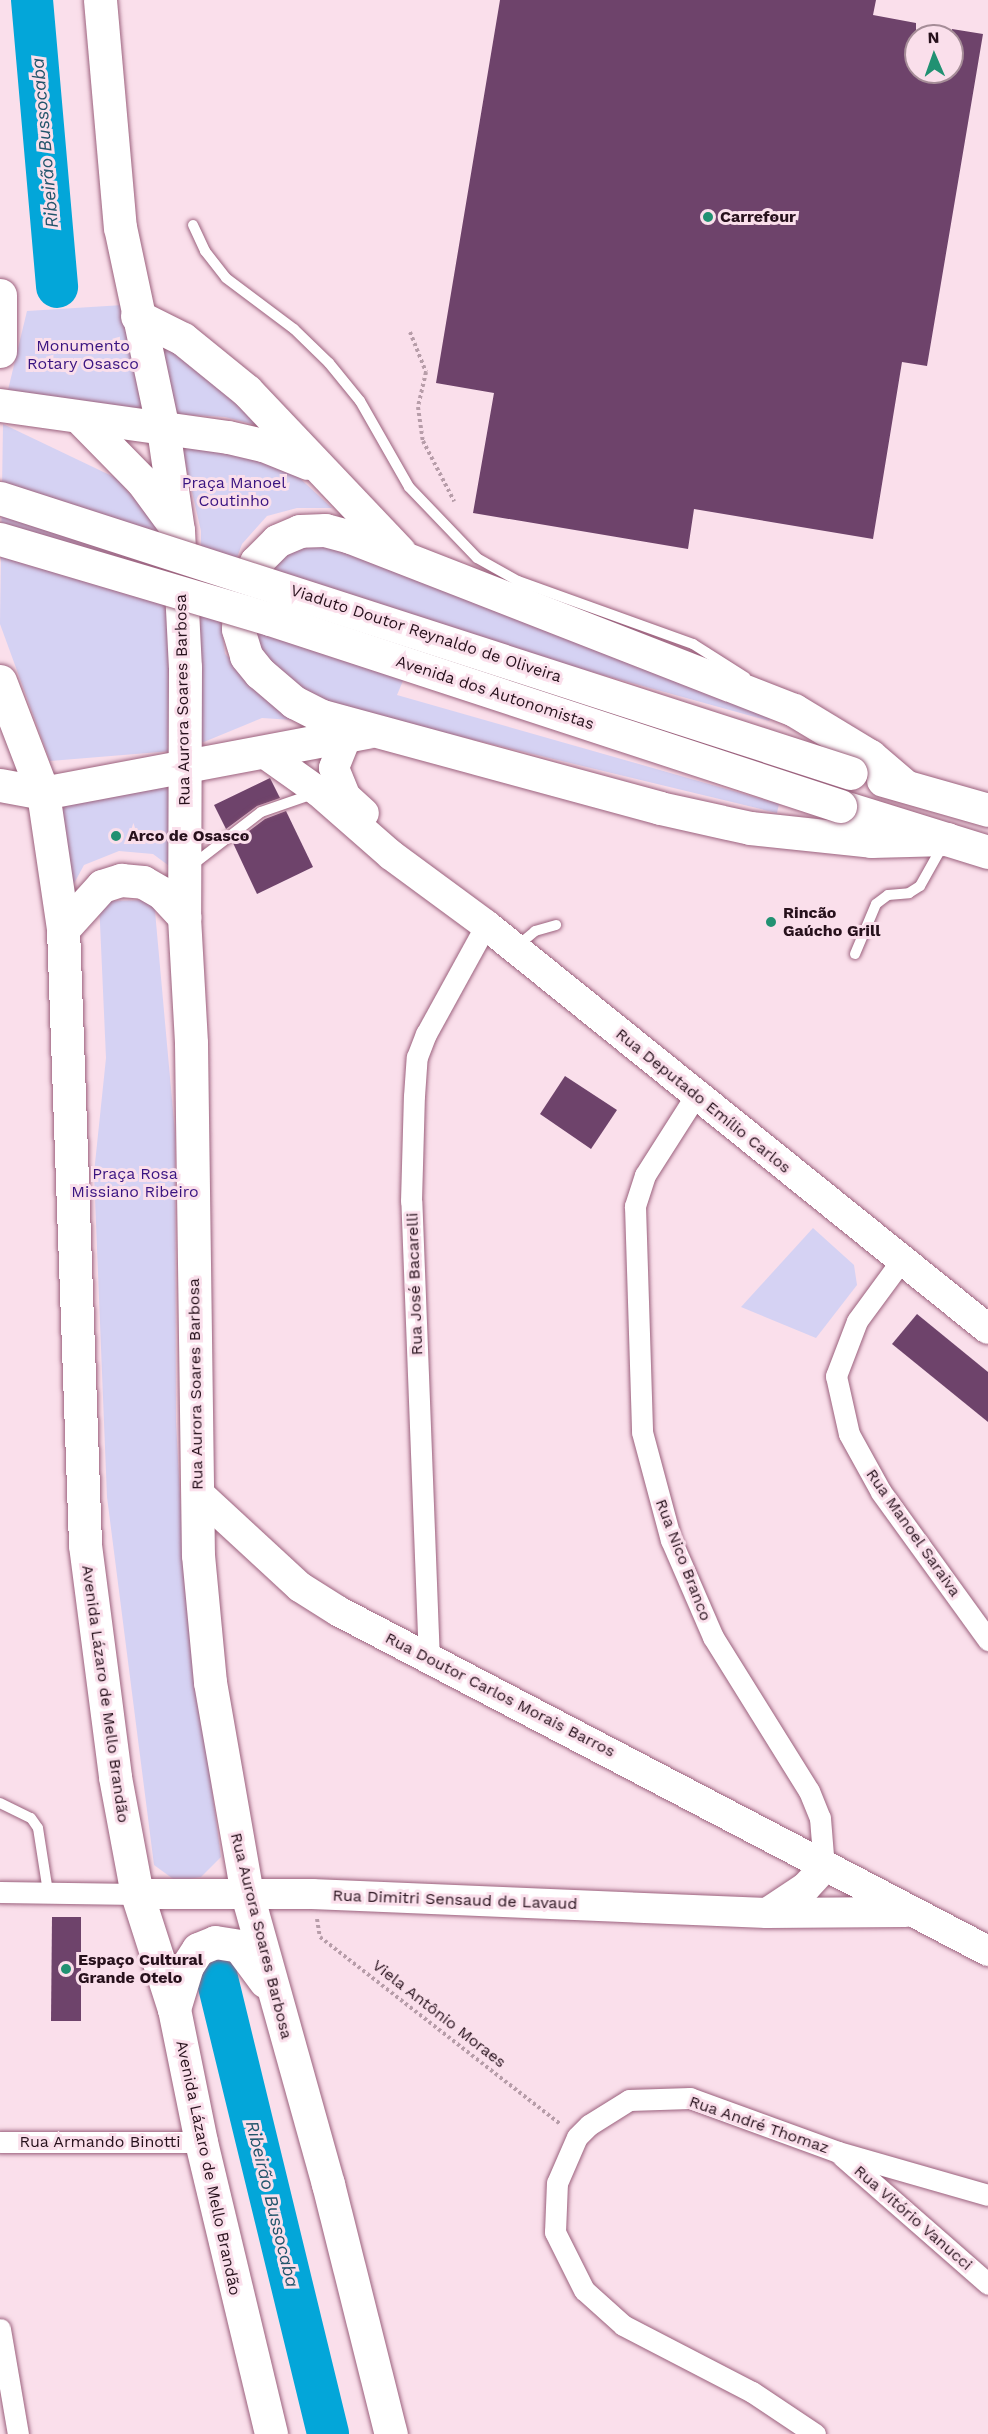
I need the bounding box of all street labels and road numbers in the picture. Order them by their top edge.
street label: Viaduto Doutor Reynaldo de Oliveira [288,581,564,687]
street label: Rua Aurora Soares Barbosa [172,593,194,807]
street label: Avenida dos Autonomistas [393,652,597,734]
street label: Rua Deputado Emílio Carlos [612,1024,794,1178]
street label: Rua José Bacarelli [403,1212,427,1356]
street label: Rua Aurora Soares Barbosa [185,1277,207,1491]
street label: Rua Manoel Saraiva [861,1465,965,1601]
street label: Rua Nico Branco [651,1496,715,1624]
street label: Avenida Lázaro de Mello Brandão [77,1564,133,1824]
street label: Rua Doutor Carlos Morais Barros [382,1628,618,1762]
street label: Rua Aurora Soares Barbosa [226,1830,296,2042]
street label: Rua Dimitri Sensaud de Lavaud [332,1886,578,1914]
street label: Viela Antônio Moraes [368,1956,510,2072]
street label: Avenida Lázaro de Mello Brandão [172,2039,244,2297]
street label: Rua André Thomaz [686,2092,832,2158]
street label: Rua Armando Binotti [19,2132,181,2152]
street label: Rua Vitório Vanucci [849,2161,977,2275]

